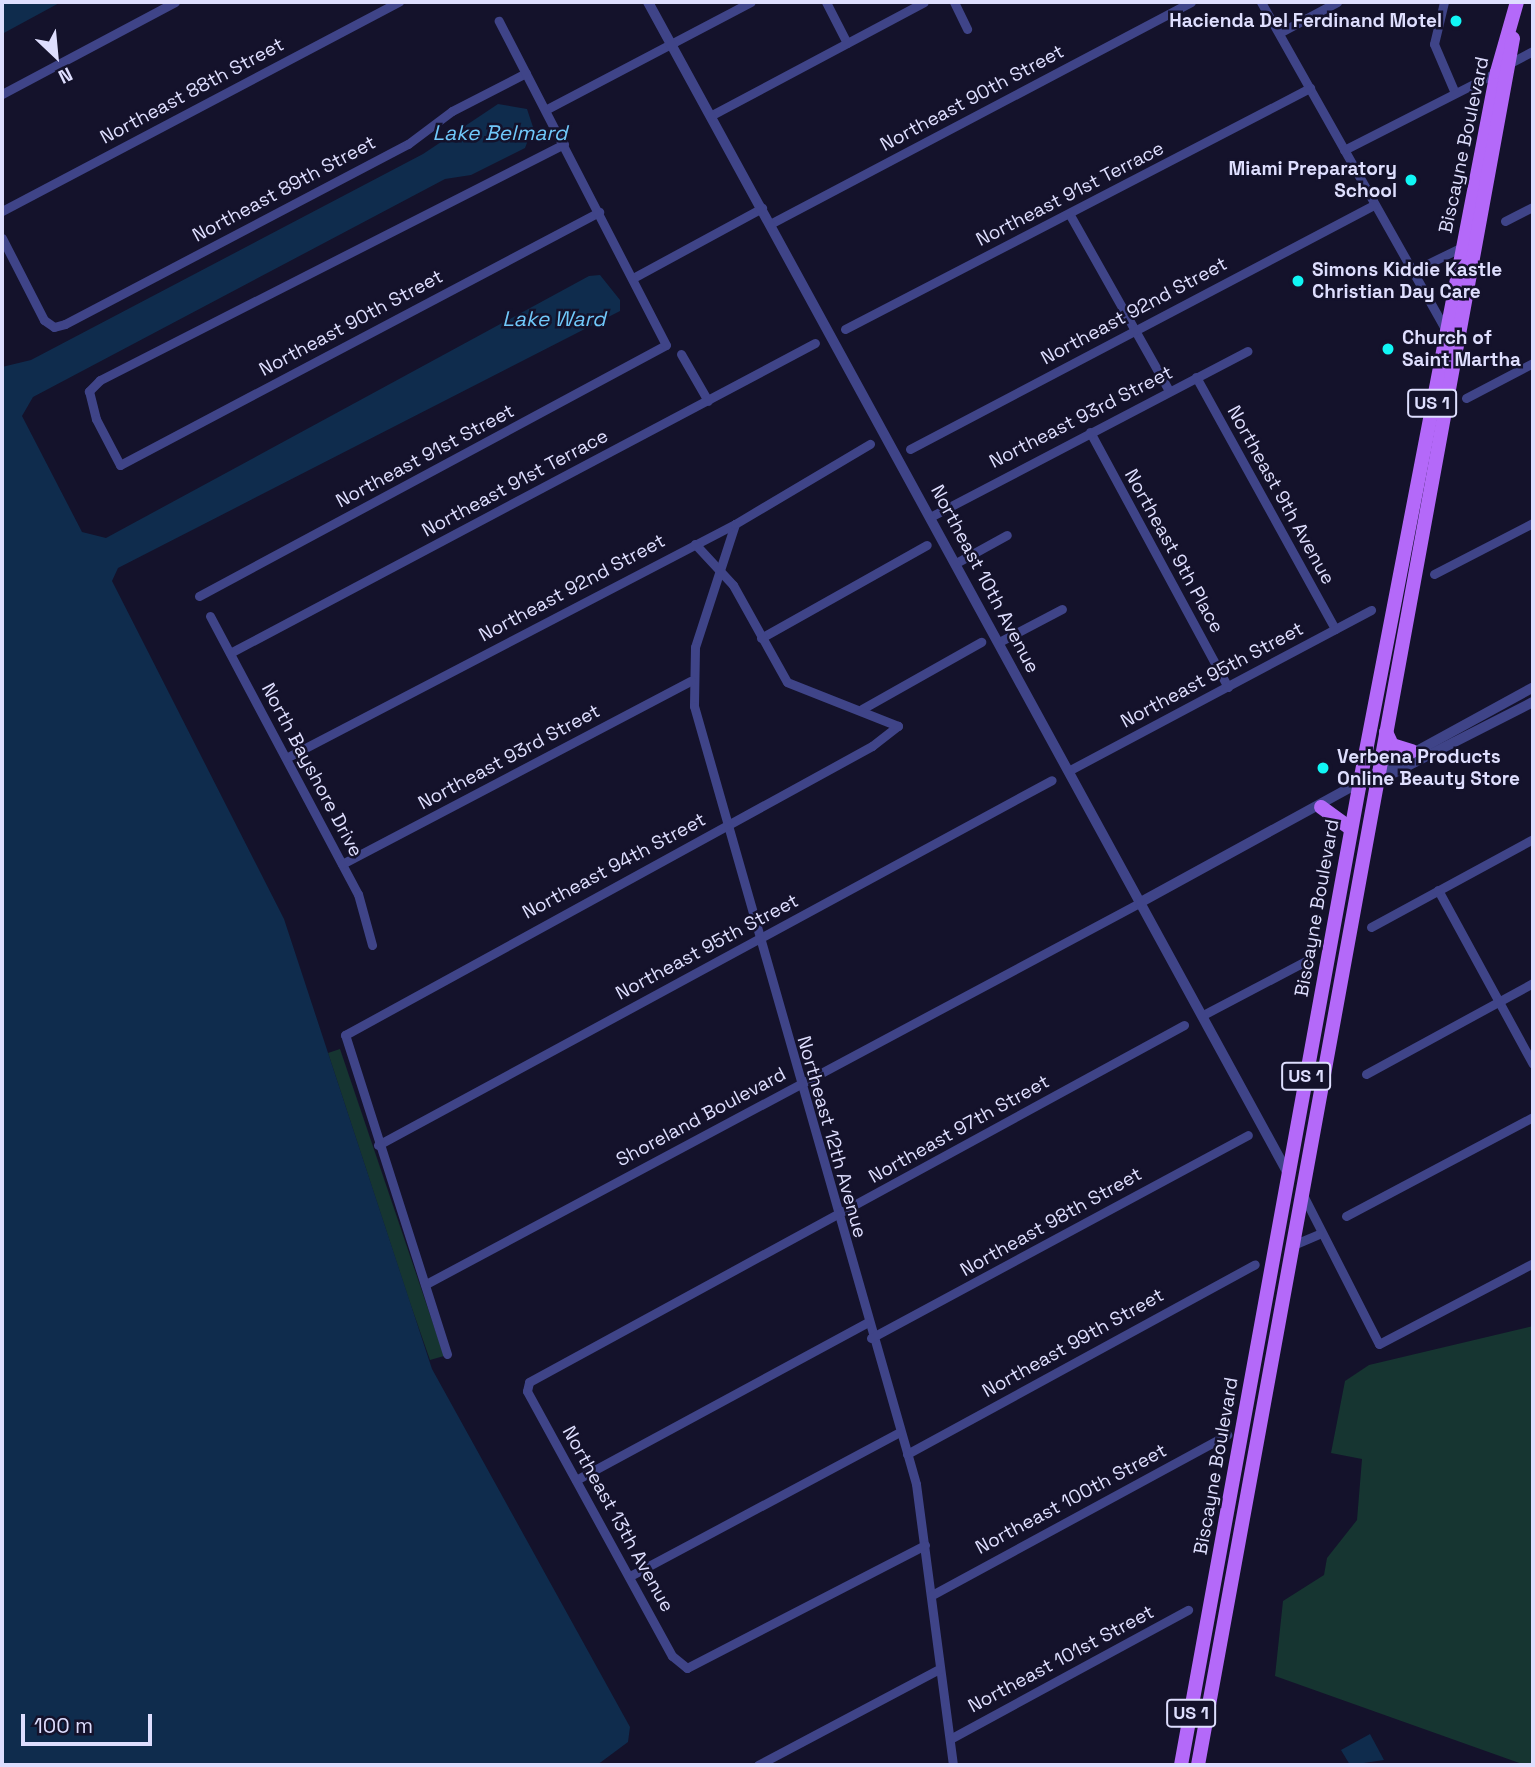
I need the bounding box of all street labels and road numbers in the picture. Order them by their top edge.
street label: Northeast 88th Street [96,33,288,149]
street label: Northeast 90th Street [876,40,1068,156]
street label: Biscayne Boulevard [1434,55,1494,235]
street label: Northeast 89th Street [188,131,380,247]
street label: Northeast 91st Terrace [972,137,1168,251]
street label: Northeast 92nd Street [1037,252,1231,370]
street label: Northeast 90th Street [255,265,447,381]
street label: Northeast 93rd Street [986,361,1176,473]
road number: US 1 [1406,388,1458,418]
street label: Northeast 91st Street [332,399,518,513]
street label: Northeast 9th Avenue [1222,401,1340,589]
street label: Northeast 91st Terrace [418,424,612,542]
street label: Northeast 9th Place [1120,465,1228,637]
street label: Northeast 10th Avenue [926,481,1044,677]
street label: Northeast 92nd Street [475,529,669,647]
street label: Northeast 95th Street [1117,617,1307,733]
street label: North Bayshore Drive [257,679,367,861]
street label: Northeast 93rd Street [414,699,604,815]
street label: Northeast 94th Street [518,808,710,924]
street label: Biscayne Boulevard [1290,817,1344,999]
street label: Northeast 95th Street [612,889,802,1005]
street label: Northeast 12th Avenue [792,1033,872,1241]
road number: US 1 [1280,1062,1332,1091]
street label: Shoreland Boulevard [612,1063,790,1171]
street label: Northeast 97th Street [865,1070,1053,1188]
street label: Northeast 98th Street [956,1163,1146,1281]
street label: Northeast 99th Street [978,1284,1168,1402]
street label: Biscayne Boulevard [1189,1375,1243,1557]
street label: Northeast 13th Avenue [557,1422,679,1616]
street label: Northeast 100th Street [972,1439,1170,1559]
street label: Northeast 101st Street [964,1600,1158,1718]
road number: US 1 [1165,1698,1217,1728]

